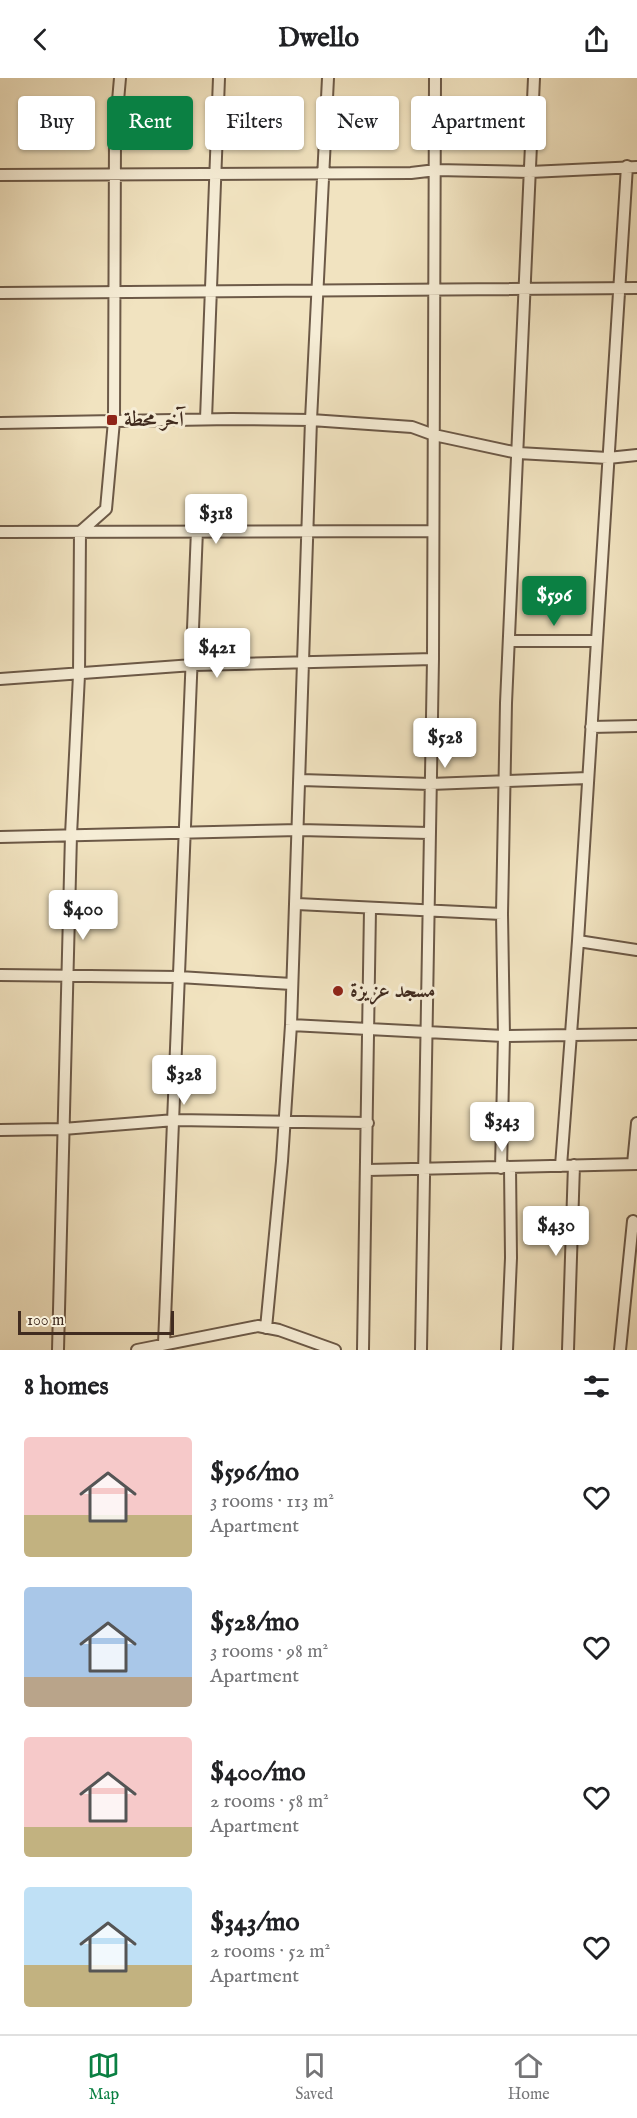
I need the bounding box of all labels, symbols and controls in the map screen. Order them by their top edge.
text: Dwello [278,22,359,56]
icon: back [24,23,57,56]
icon: share [580,23,613,56]
chip: Buy [18,96,95,150]
chip: Rent [107,96,193,150]
chip: Filters [205,96,304,150]
chip: New [316,96,399,150]
chip: Apartment [411,96,546,150]
place label: آخر محطة [124,406,186,434]
marker: آخر محطة [105,413,119,427]
pin: $318 [180,494,252,545]
text: $318 [199,501,233,526]
pin: $596 [518,576,590,627]
text: $596 [536,583,572,608]
pin: $421 [181,628,253,679]
text: $421 [198,635,236,660]
pin: $528 [409,718,481,769]
text: $528 [427,725,463,750]
pin: $400 [47,890,119,941]
text: $400 [63,897,103,922]
place label: مسجد عزيزة [350,978,435,1005]
marker: مسجد عزيزة [331,984,345,998]
pin: $328 [148,1055,220,1106]
text: $328 [166,1062,202,1087]
pin: $343 [466,1102,538,1153]
text: $343 [484,1109,520,1134]
pin: $430 [520,1206,592,1257]
text: $430 [537,1213,575,1238]
scale bar [18,1308,174,1336]
text: 100 m [27,1311,64,1331]
text: 8 homes [24,1370,109,1403]
icon: filters [580,1370,613,1403]
text: $596/mo [210,1456,299,1489]
icon: home [72,1461,144,1533]
icon: heart [580,1481,613,1514]
text: 3 rooms · 113 m² [210,1489,334,1514]
text: Apartment [210,1514,299,1539]
text: $528/mo [210,1606,299,1639]
icon: home [72,1611,144,1683]
icon: heart [580,1631,613,1664]
text: 3 rooms · 98 m² [210,1639,328,1664]
text: Apartment [210,1664,299,1689]
text: $400/mo [210,1756,306,1789]
icon: home [72,1761,144,1833]
icon: heart [580,1781,613,1814]
text: 2 rooms · 58 m² [210,1789,329,1814]
text: Apartment [210,1814,299,1839]
text: $343/mo [210,1906,299,1939]
icon: home [72,1911,144,1983]
icon: heart [580,1931,613,1964]
text: 2 rooms · 52 m² [210,1939,330,1964]
text: Apartment [210,1964,299,1989]
tab: Map [87,2049,120,2105]
tab: Saved [295,2049,333,2105]
tab: Home [508,2049,550,2105]

